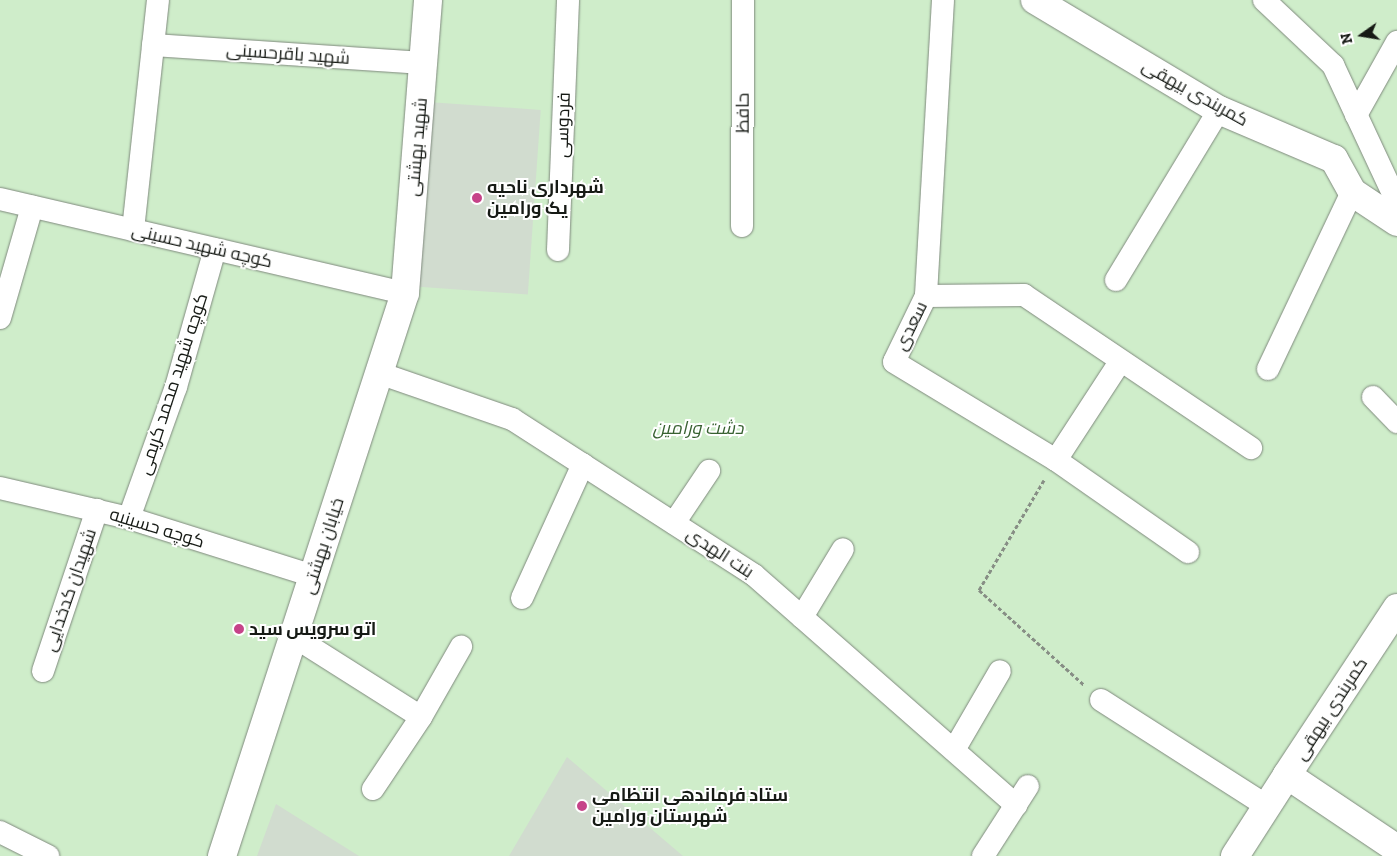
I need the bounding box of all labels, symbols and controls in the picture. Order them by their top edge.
north arrow [1337,10,1387,60]
text: N [1337,31,1356,46]
street label: شهید باقرحسینی [225,39,351,69]
street label: کمربندی بیهقی [1138,55,1252,131]
street label: فردوسی [551,92,575,158]
street label: حافظ [732,93,754,133]
street label: شهید بهشتی [402,97,432,197]
place label: شهرداری ناحیه یک ورامین [487,177,604,220]
marker: شهرداری ناحیه یک ورامین [471,192,483,204]
street label: کوچه شهید حسینی [129,219,275,273]
street label: کوچه شهید محمد کریمی [133,290,213,478]
street label: سعدی [890,298,932,354]
park label: دشت ورامین [652,417,744,439]
street label: خیابان بهشتی [297,495,349,597]
street label: کوچه حسینیه [107,503,207,553]
street label: بنت الهدی [682,523,758,583]
street label: شهیدان کدخدایی [39,526,101,654]
place label: اتو سرویس سید [249,618,376,640]
marker: اتو سرویس سید [233,623,245,635]
street label: کمربندی بیهقی [1290,654,1372,764]
place label: ستاد فرماندهی انتظامی شهرستان ورامین [592,785,788,828]
marker: ستاد فرماندهی انتظامی شهرستان ورامین [576,800,588,812]

